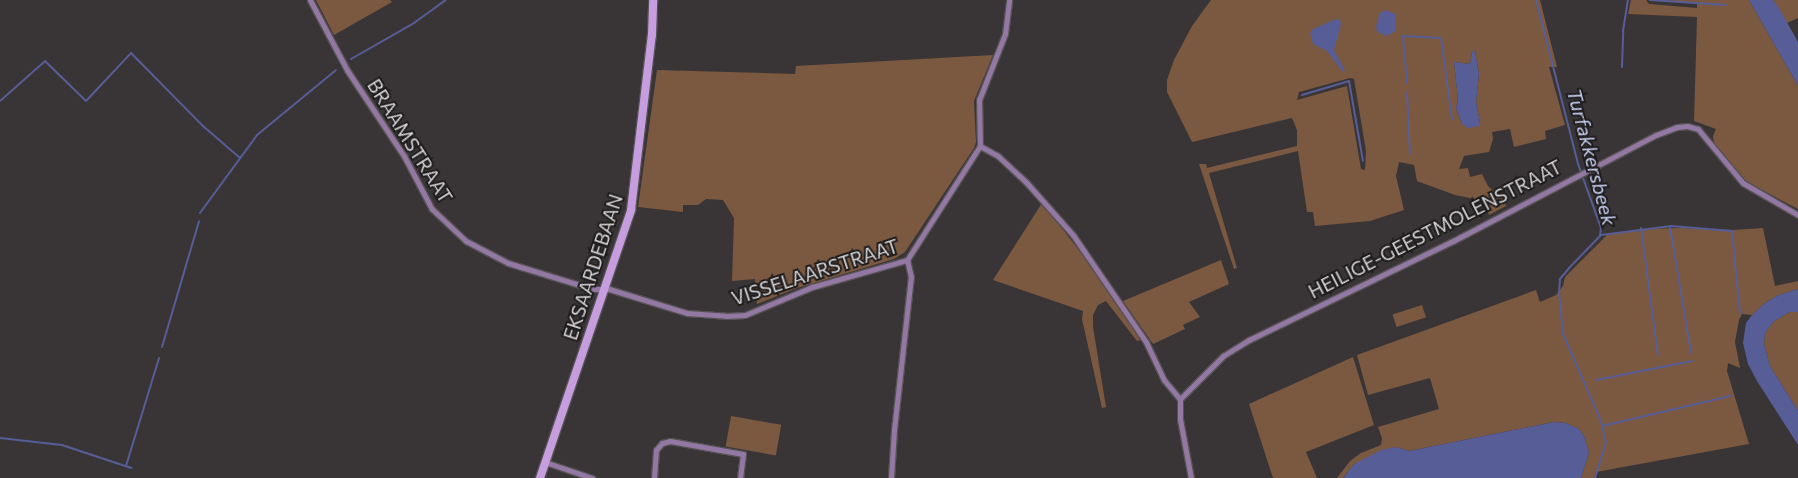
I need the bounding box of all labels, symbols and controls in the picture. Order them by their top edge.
street label: BRAAMSTRAAT [363,75,457,207]
water label: Turfakkersbeek [1562,86,1622,228]
street label: HEILIGE-GEESTMOLENSTRAAT [1304,155,1566,303]
street label: EKSAARDEBAAN [559,191,627,343]
street label: VISSELAARSTRAAT [729,234,901,310]

